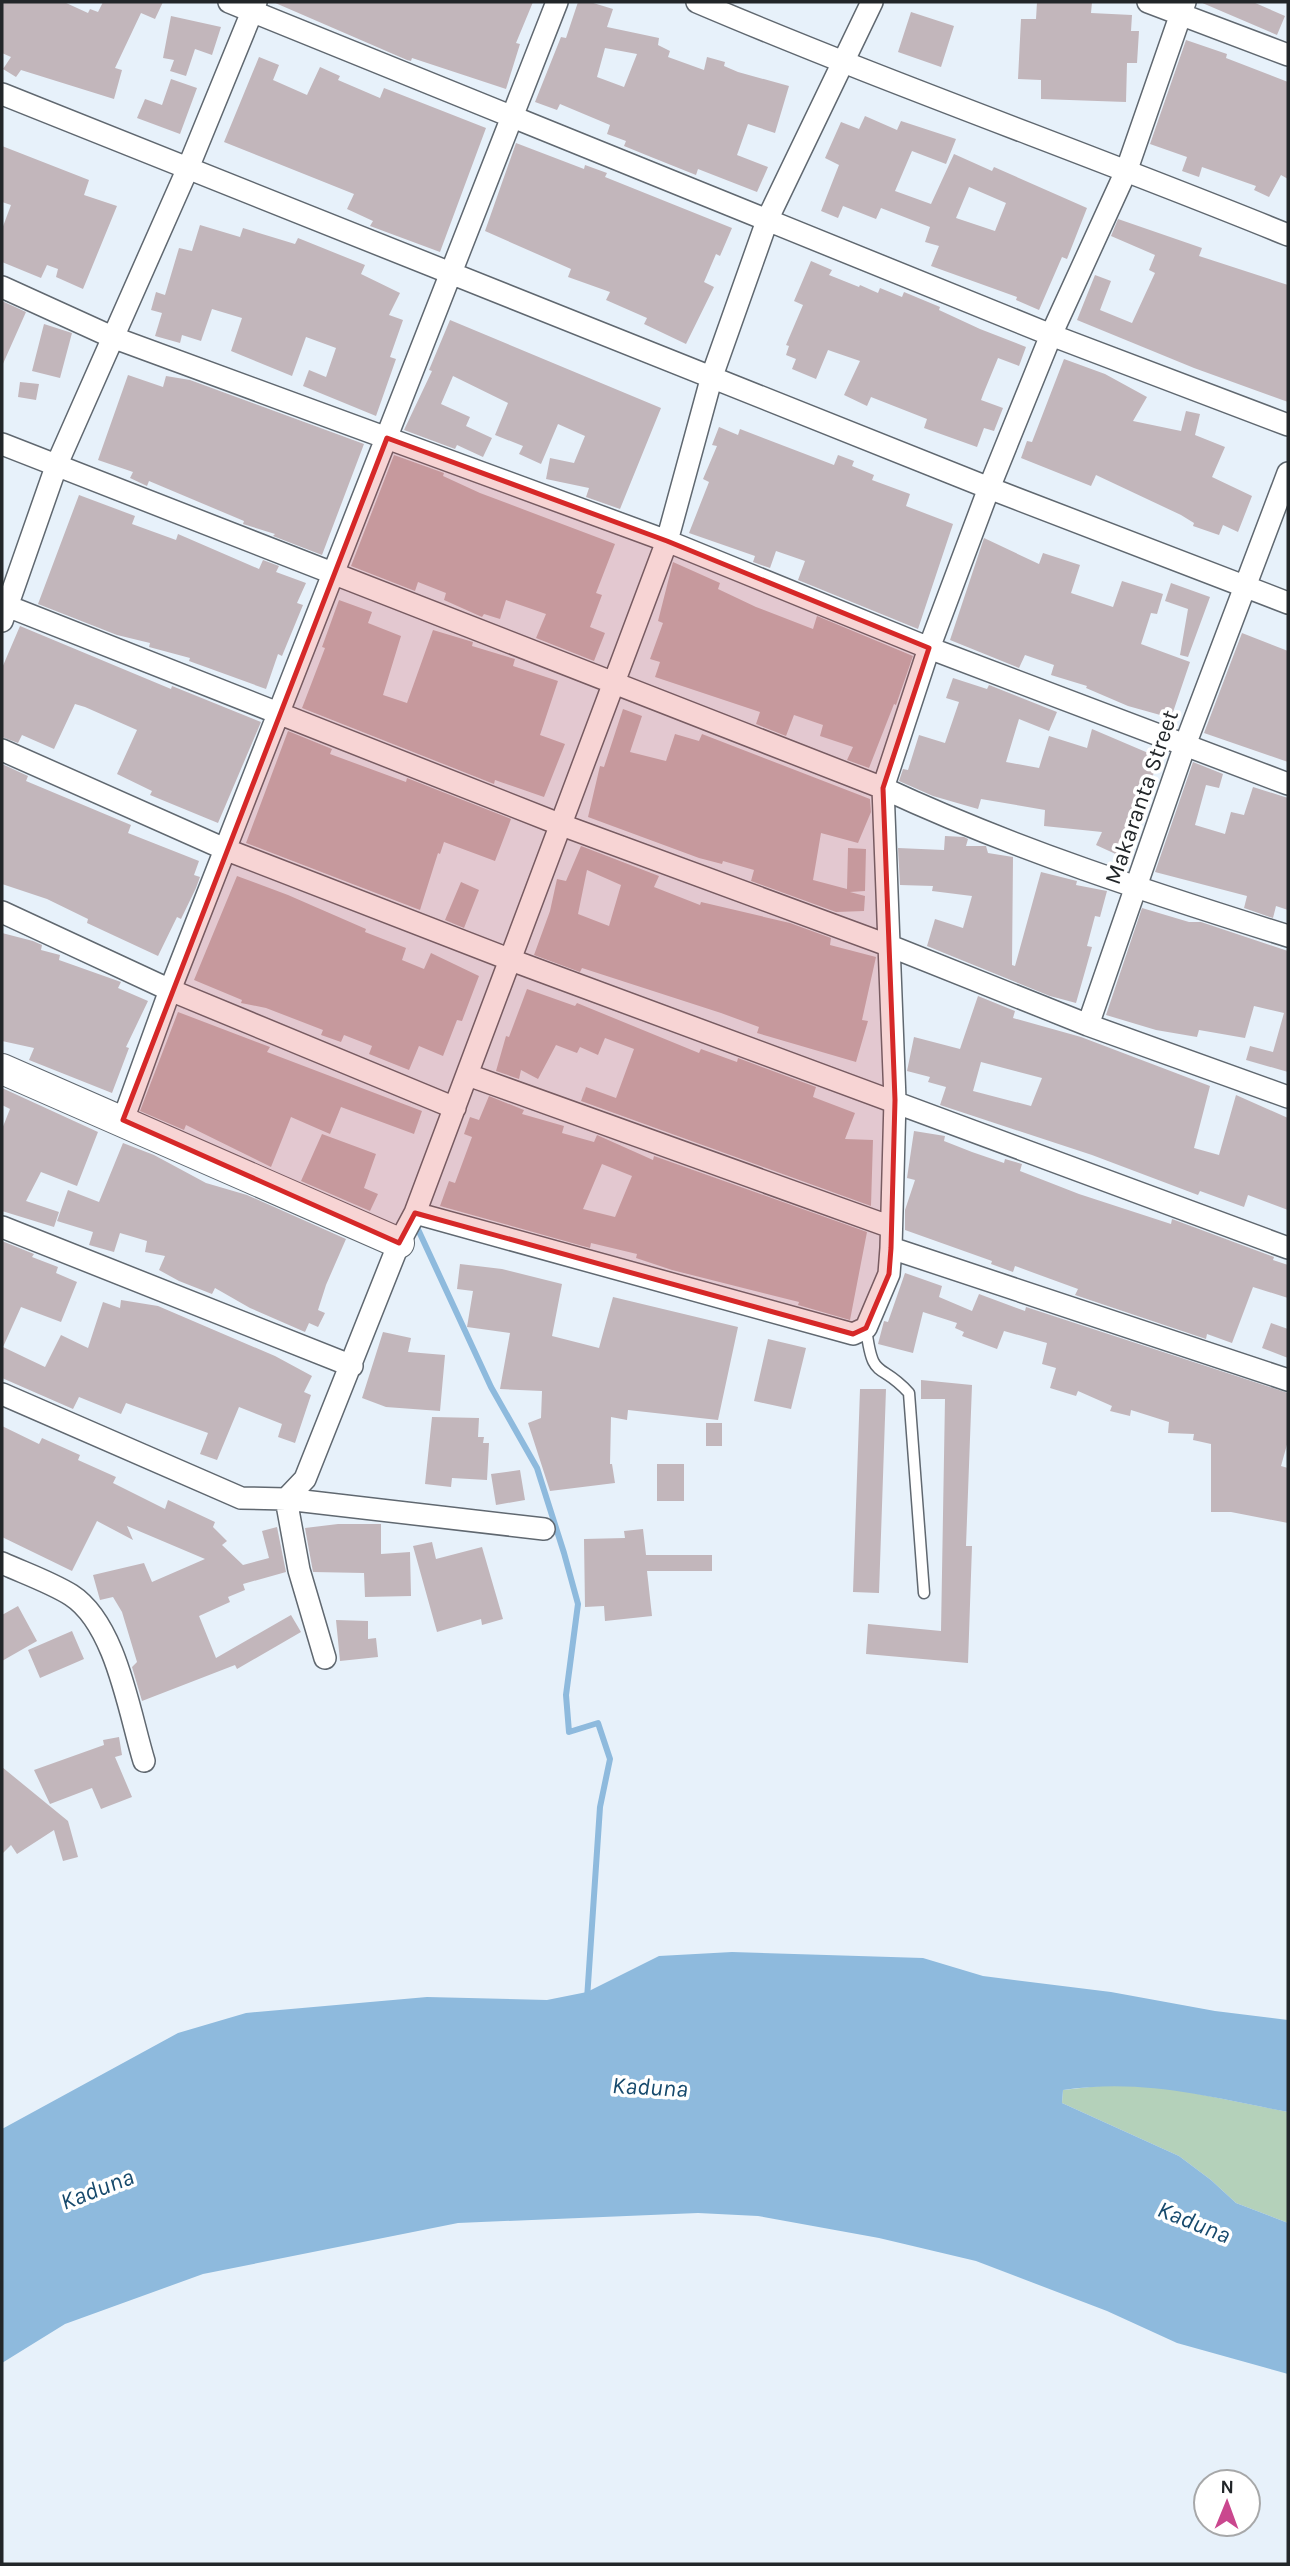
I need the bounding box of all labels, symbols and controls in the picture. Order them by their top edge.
street label: Makaranta Street [1099,706,1184,888]
water label: Kaduna [611,2071,689,2103]
water label: Kaduna [56,2162,138,2216]
water label: Kaduna [1153,2195,1235,2249]
north arrow [1192,2468,1262,2538]
text: N [1220,2476,1234,2498]

